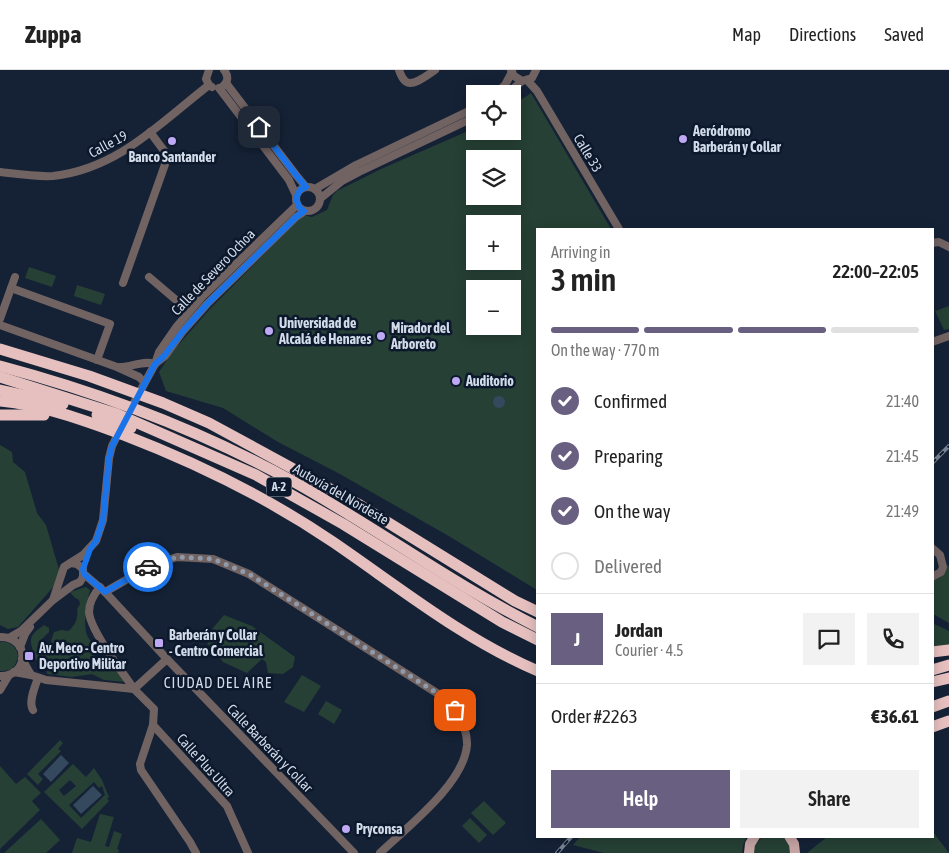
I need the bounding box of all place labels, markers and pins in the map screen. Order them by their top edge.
pin [238,106,280,148]
place label: Aeródromo Barberán y Collar [692,123,782,155]
marker: Aeródromo Barberán y Collar [677,133,689,145]
marker: Banco Santander [166,135,178,147]
place label: Banco Santander [128,149,216,165]
place label: Universidad de Alcalá de Henares [278,315,371,347]
place label: Mirador del Arboreto [390,320,450,352]
marker: Universidad de Alcalá de Henares [263,325,275,337]
marker: Mirador del Arboreto [375,330,387,342]
place label: Auditorio [465,373,514,389]
marker: Auditorio [450,375,462,387]
place label: Barberán y Collar - Centro Comercial [169,627,263,659]
marker: Barberán y Collar - Centro Comercial [153,637,165,649]
place label: Av. Meco - Centro Deportivo Militar [38,640,127,672]
marker: Av. Meco - Centro Deportivo Militar [23,650,35,662]
pin [434,689,476,731]
place label: Pryconsa [356,821,403,837]
marker: Pryconsa [340,823,352,835]

